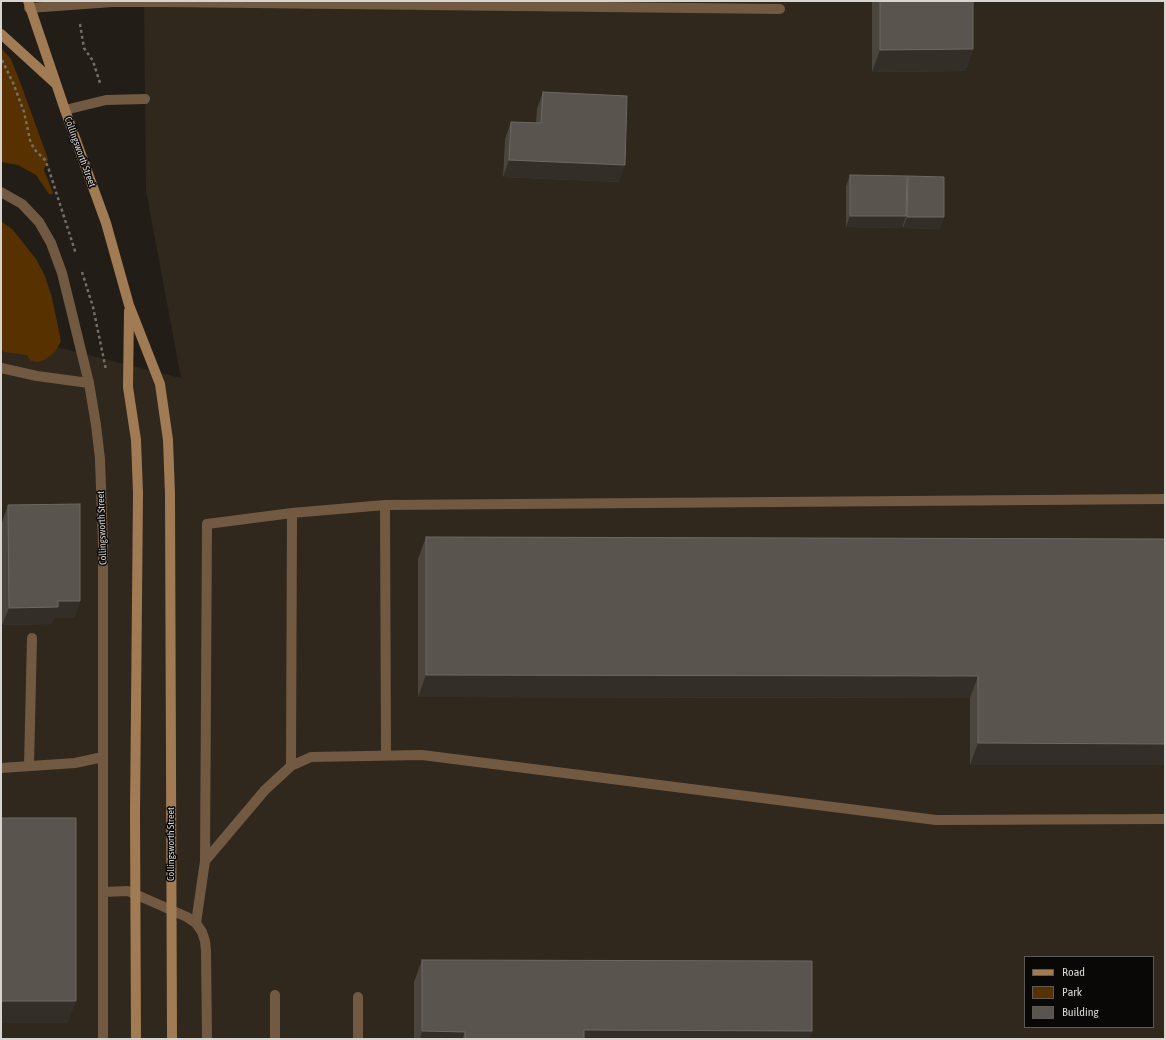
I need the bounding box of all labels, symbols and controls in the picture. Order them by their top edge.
street label: Collingsworth Street [62,115,98,189]
street label: Collingsworth Street [95,491,109,565]
street label: Collingsworth Street [165,807,177,881]
legend [1024,956,1154,1028]
text: Road [1062,965,1085,979]
text: Park [1062,985,1082,999]
text: Building [1062,1005,1099,1019]

